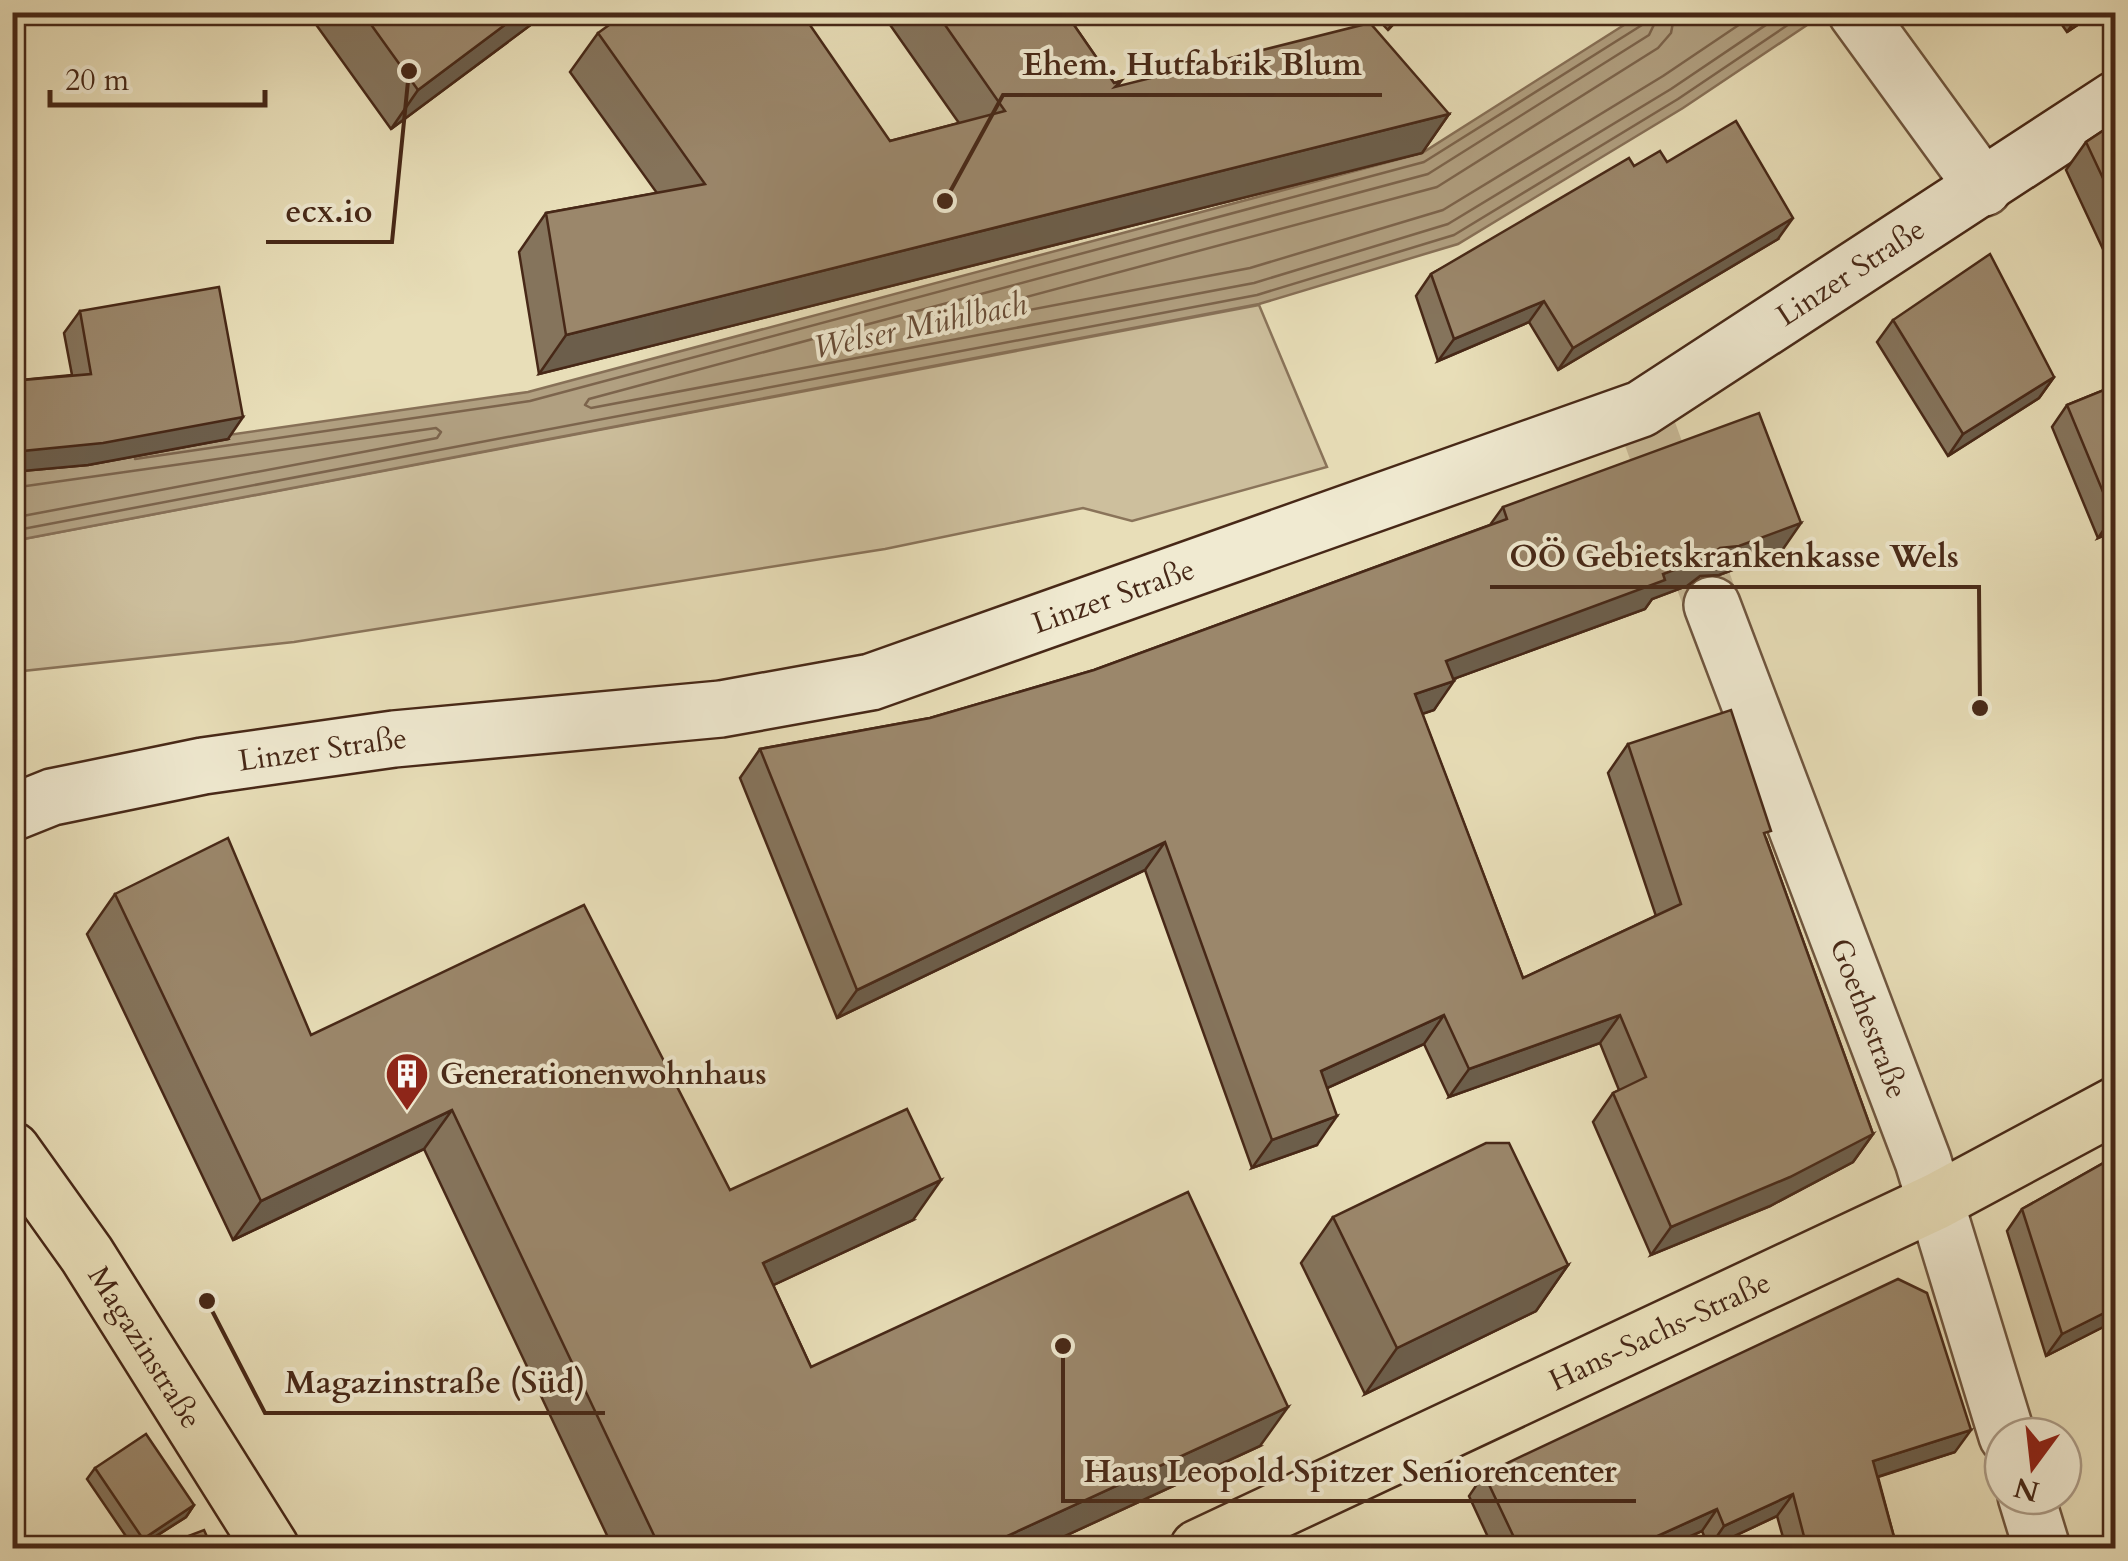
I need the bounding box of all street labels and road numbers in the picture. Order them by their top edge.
street label: Linzer Straße [1768,209,1933,336]
street label: Linzer Straße [1027,548,1200,644]
street label: Linzer Straße [236,717,409,781]
street label: Goethestraße [1820,932,1918,1104]
street label: Magazinstraße [78,1258,211,1436]
street label: Hans-Sachs-Straße [1542,1262,1777,1401]

